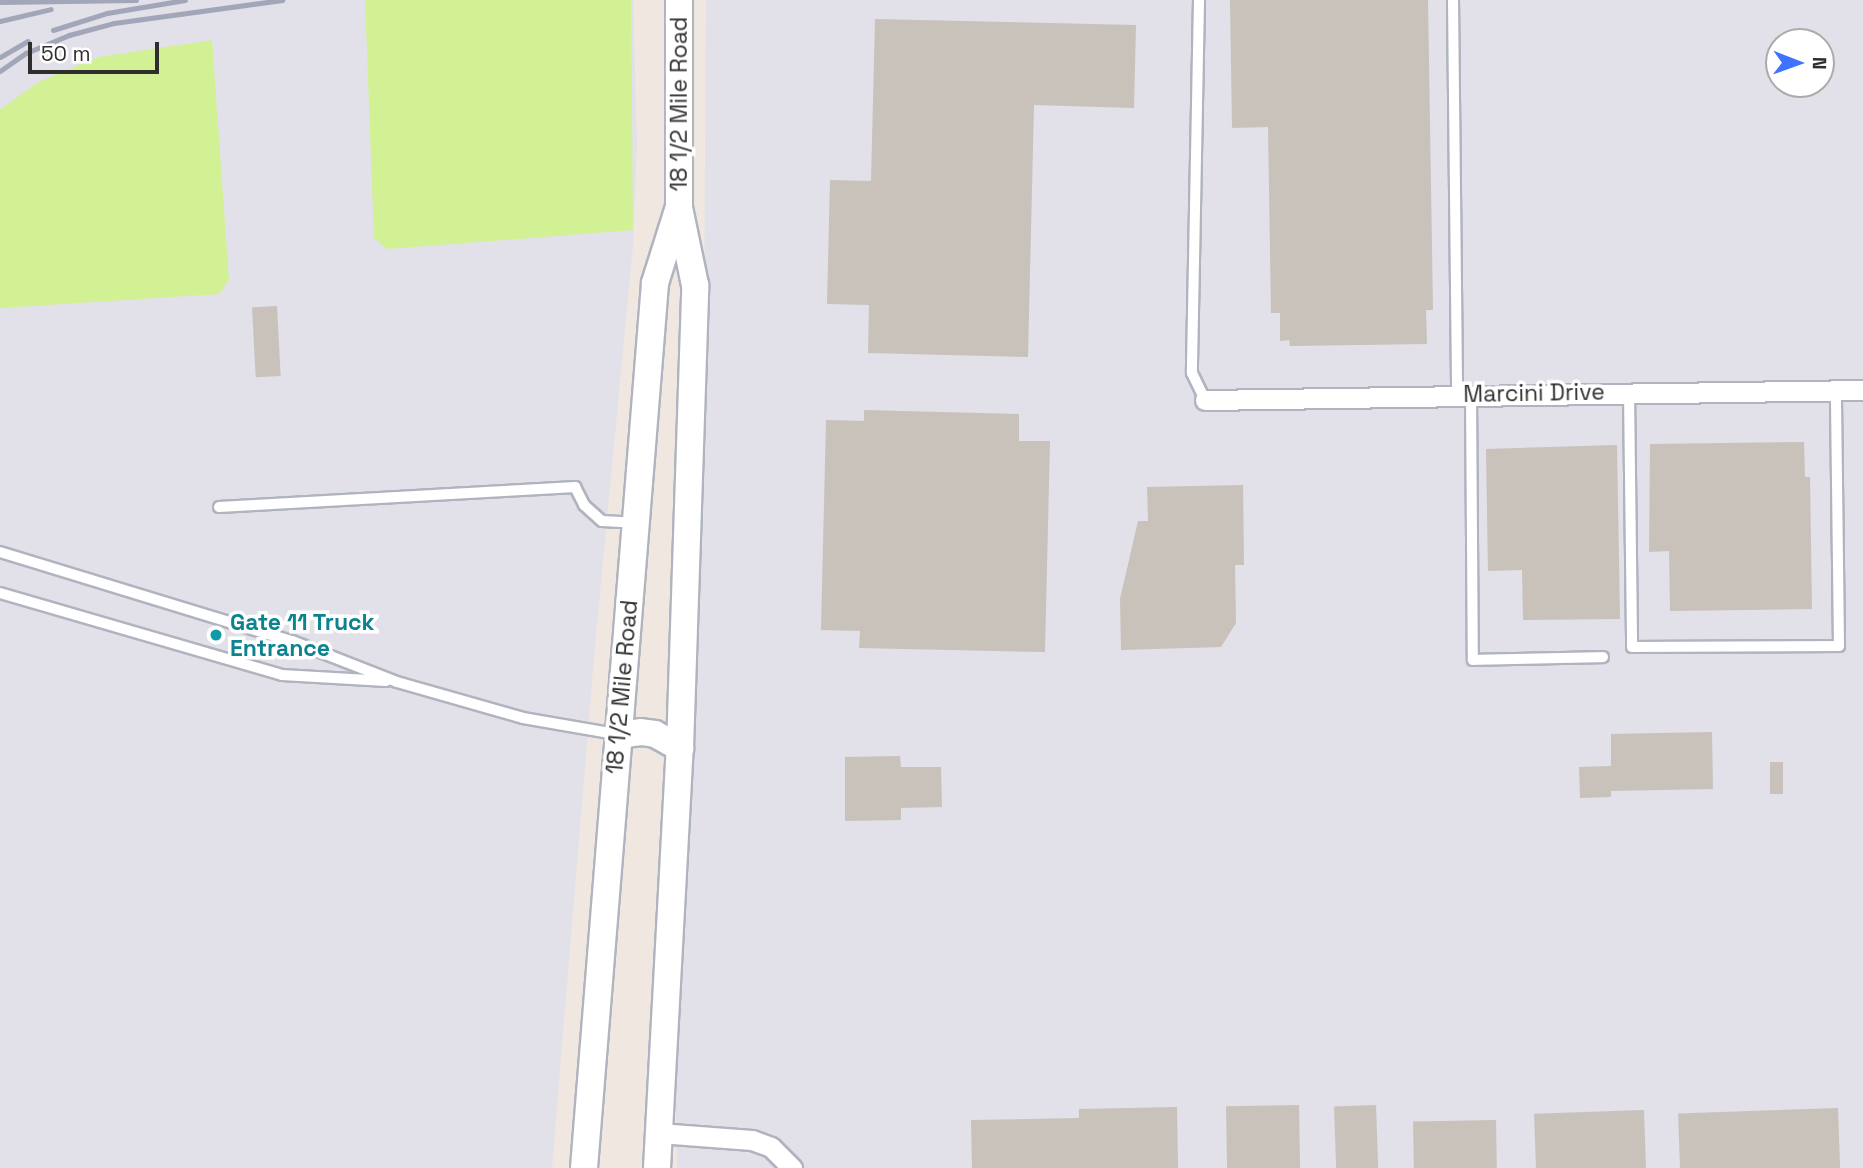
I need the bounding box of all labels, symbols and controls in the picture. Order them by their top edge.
street label: 18 1/2 Mile Road [665,17,693,191]
scale bar [32,28,163,72]
north arrow [1765,28,1835,98]
text: 50 m [41,40,91,67]
text: N [1807,57,1832,70]
street label: Marcini Drive [1463,378,1605,408]
street label: 18 1/2 Mile Road [601,599,643,775]
place label: Gate 11 Truck Entrance [230,608,375,662]
marker: Gate 11 Truck Entrance [208,627,224,643]

